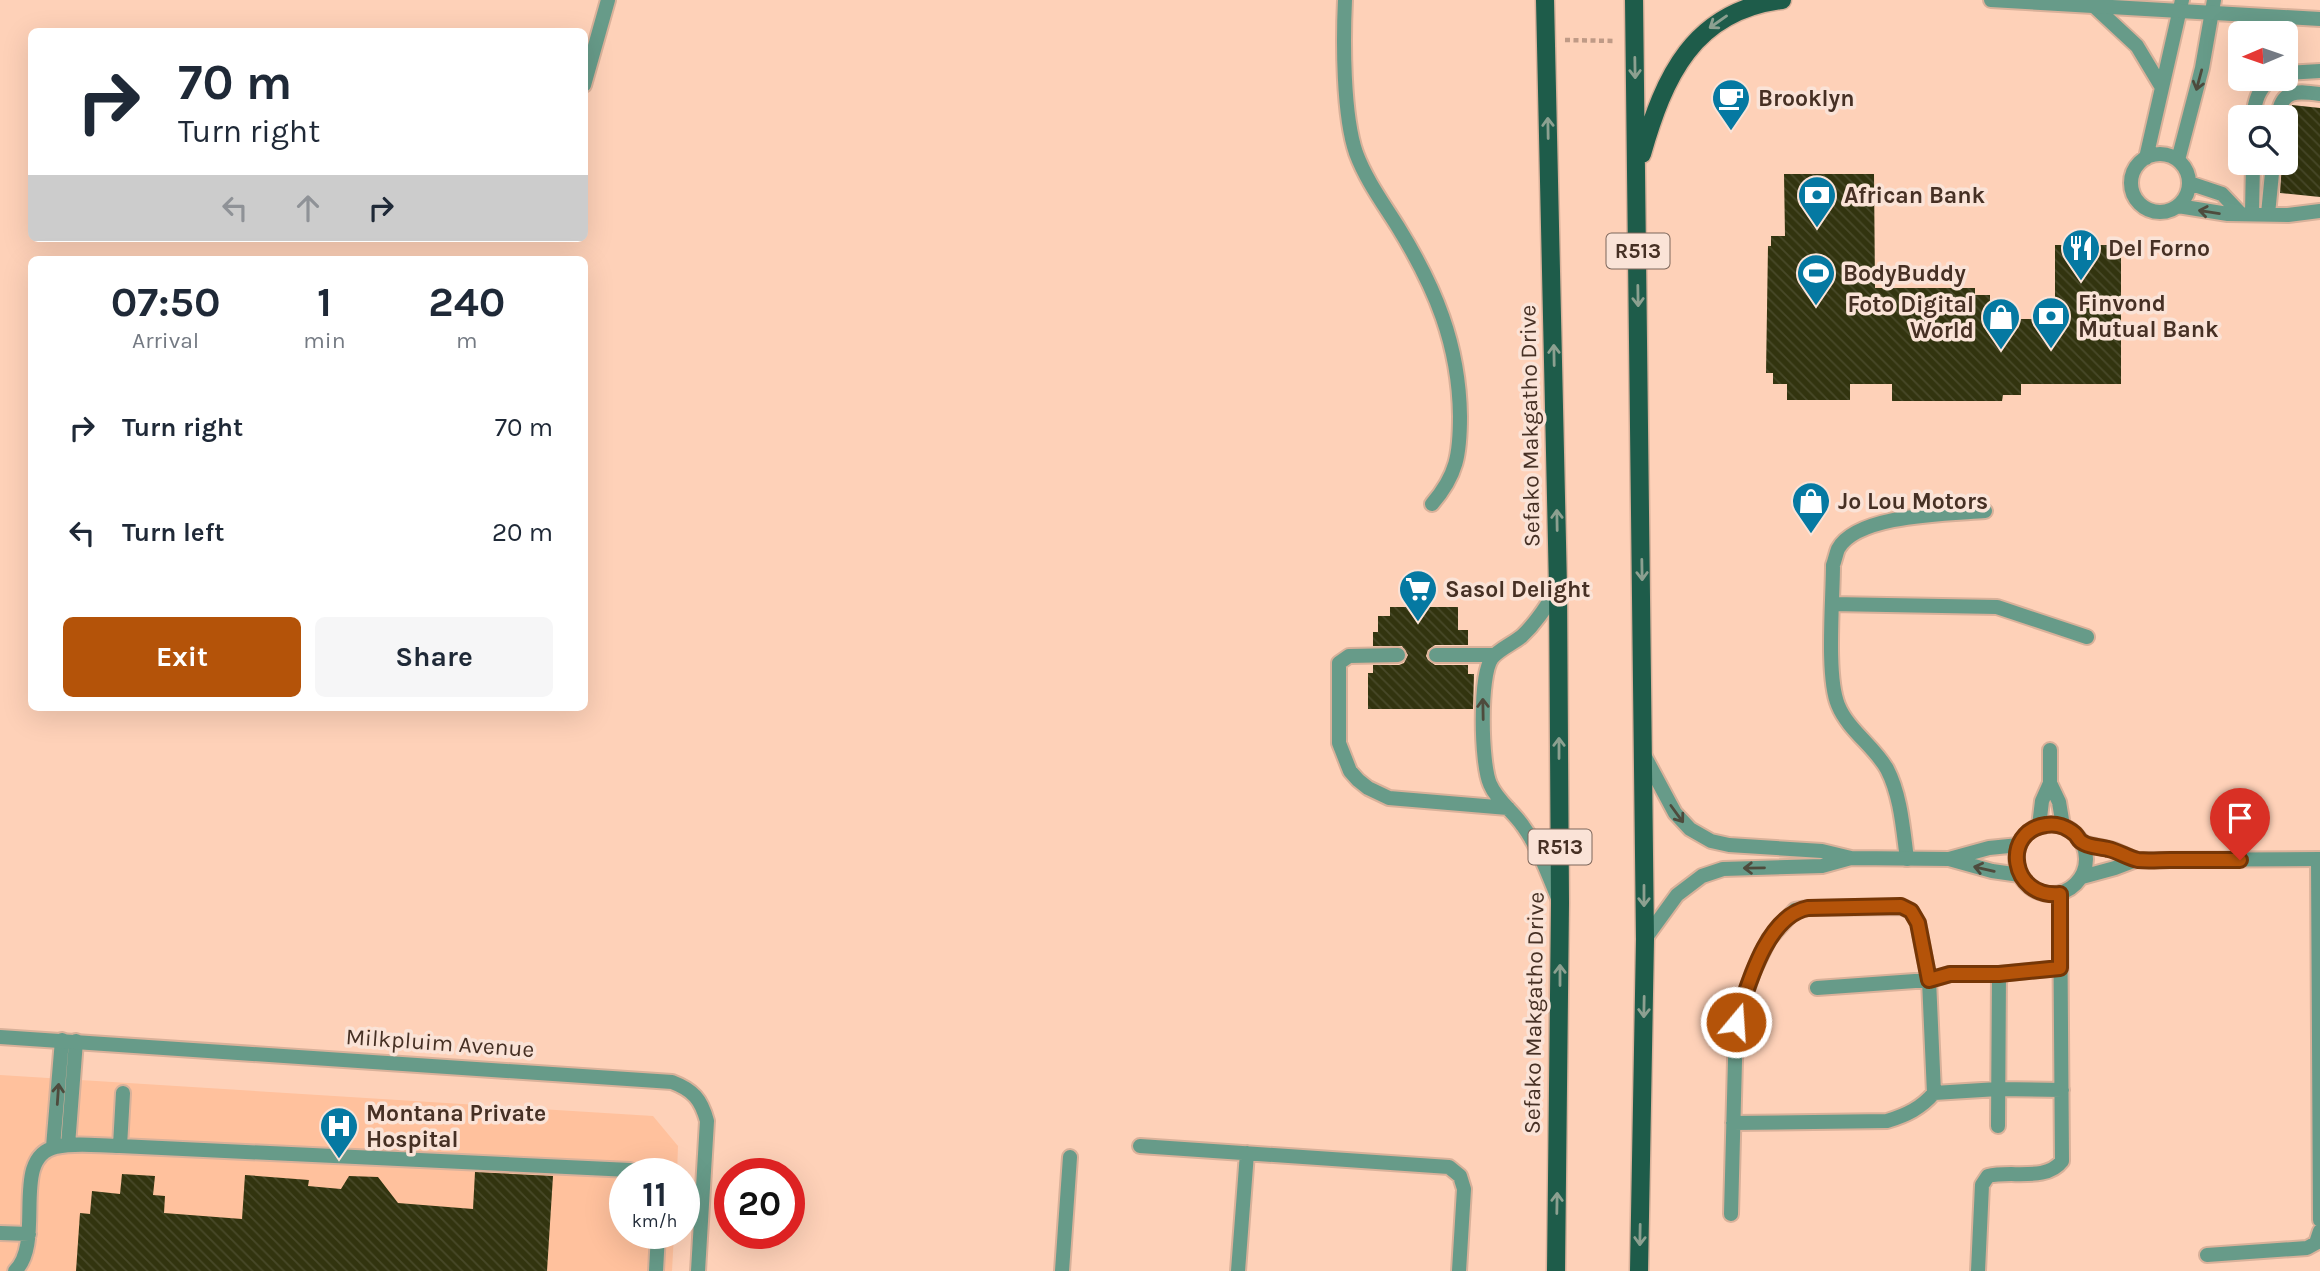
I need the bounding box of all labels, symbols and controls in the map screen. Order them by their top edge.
one-way arrow [1709,15,1728,29]
north arrow [2228,21,2298,91]
map controls [2228,21,2298,175]
text: 70 m [178,54,292,111]
icon: right [63,56,154,147]
one-way arrow [1628,56,1642,79]
one-way arrow [2192,68,2205,91]
cafe icon: Brooklyn [1710,77,1752,132]
place label: Brooklyn [1758,85,1854,112]
button: search [2228,105,2298,175]
text: Turn right [178,113,320,150]
one-way arrow [1542,117,1555,140]
bank icon: African Bank [1796,174,1838,229]
place label: African Bank [1844,182,1986,209]
icon: left [216,189,254,227]
icon: ahead [289,189,327,227]
icon: right [362,189,400,227]
one-way arrow [2198,205,2221,218]
restaurant icon: Del Forno [2060,227,2102,282]
road number: R513 [1606,233,1670,268]
place label: Del Forno [2108,235,2210,262]
sports icon: BodyBuddy [1795,252,1837,307]
place label: BodyBuddy [1843,260,1966,287]
text: 07:50 [111,277,221,327]
text: 1 [317,277,332,327]
text: 240 [428,277,505,327]
one-way arrow [1631,284,1645,307]
place label: Finvond Mutual Bank [2078,290,2219,343]
place label: Foto Digital World [1847,291,1974,344]
bank icon: Finvond Mutual Bank [2030,295,2072,350]
shop icon: Foto Digital World [1980,296,2022,351]
street label: Sefako Makgatho Drive [1514,305,1546,547]
text: Arrival [132,327,199,354]
text: min [303,327,346,354]
text: m [456,327,478,354]
one-way arrow [1547,344,1560,367]
icon: right [63,409,101,447]
text: Turn right [122,412,243,443]
text: 70 m [495,412,553,443]
shop icon: Jo Lou Motors [1790,480,1832,535]
place label: Jo Lou Motors [1838,488,1988,515]
one-way arrow [1550,509,1564,532]
icon: left [63,514,101,552]
text: Turn left [122,517,224,548]
text: 20 m [492,517,553,548]
one-way arrow [1635,558,1648,581]
supermarket icon: Sasol Delight [1397,568,1439,623]
place label: Sasol Delight [1445,576,1590,603]
button: Exit [63,617,301,697]
button: Share [315,617,553,697]
one-way arrow [1477,698,1490,721]
one-way arrow [1552,737,1566,760]
pin [2210,788,2270,860]
icon: arrive [2221,799,2259,837]
one-way arrow [1670,804,1684,823]
road number: R513 [1528,830,1592,864]
one-way arrow [1743,861,1766,875]
one-way arrow [1973,861,1996,875]
one-way arrow [1638,885,1651,908]
street label: Sefako Makgatho Drive [1518,892,1550,1134]
one-way arrow [1553,964,1567,987]
position arrow [1699,985,1773,1059]
one-way arrow [1637,996,1650,1019]
street label: Milkpluim Avenue [345,1023,535,1063]
one-way arrow [52,1083,65,1105]
place label: Montana Private Hospital [366,1100,546,1153]
hospital icon: Montana Private Hospital [318,1105,360,1160]
speed limit sign: 20 [714,1158,805,1249]
text: 11 [642,1174,667,1215]
one-way arrow [1550,1192,1564,1215]
text: km/h [632,1210,677,1232]
one-way arrow [1633,1223,1647,1246]

